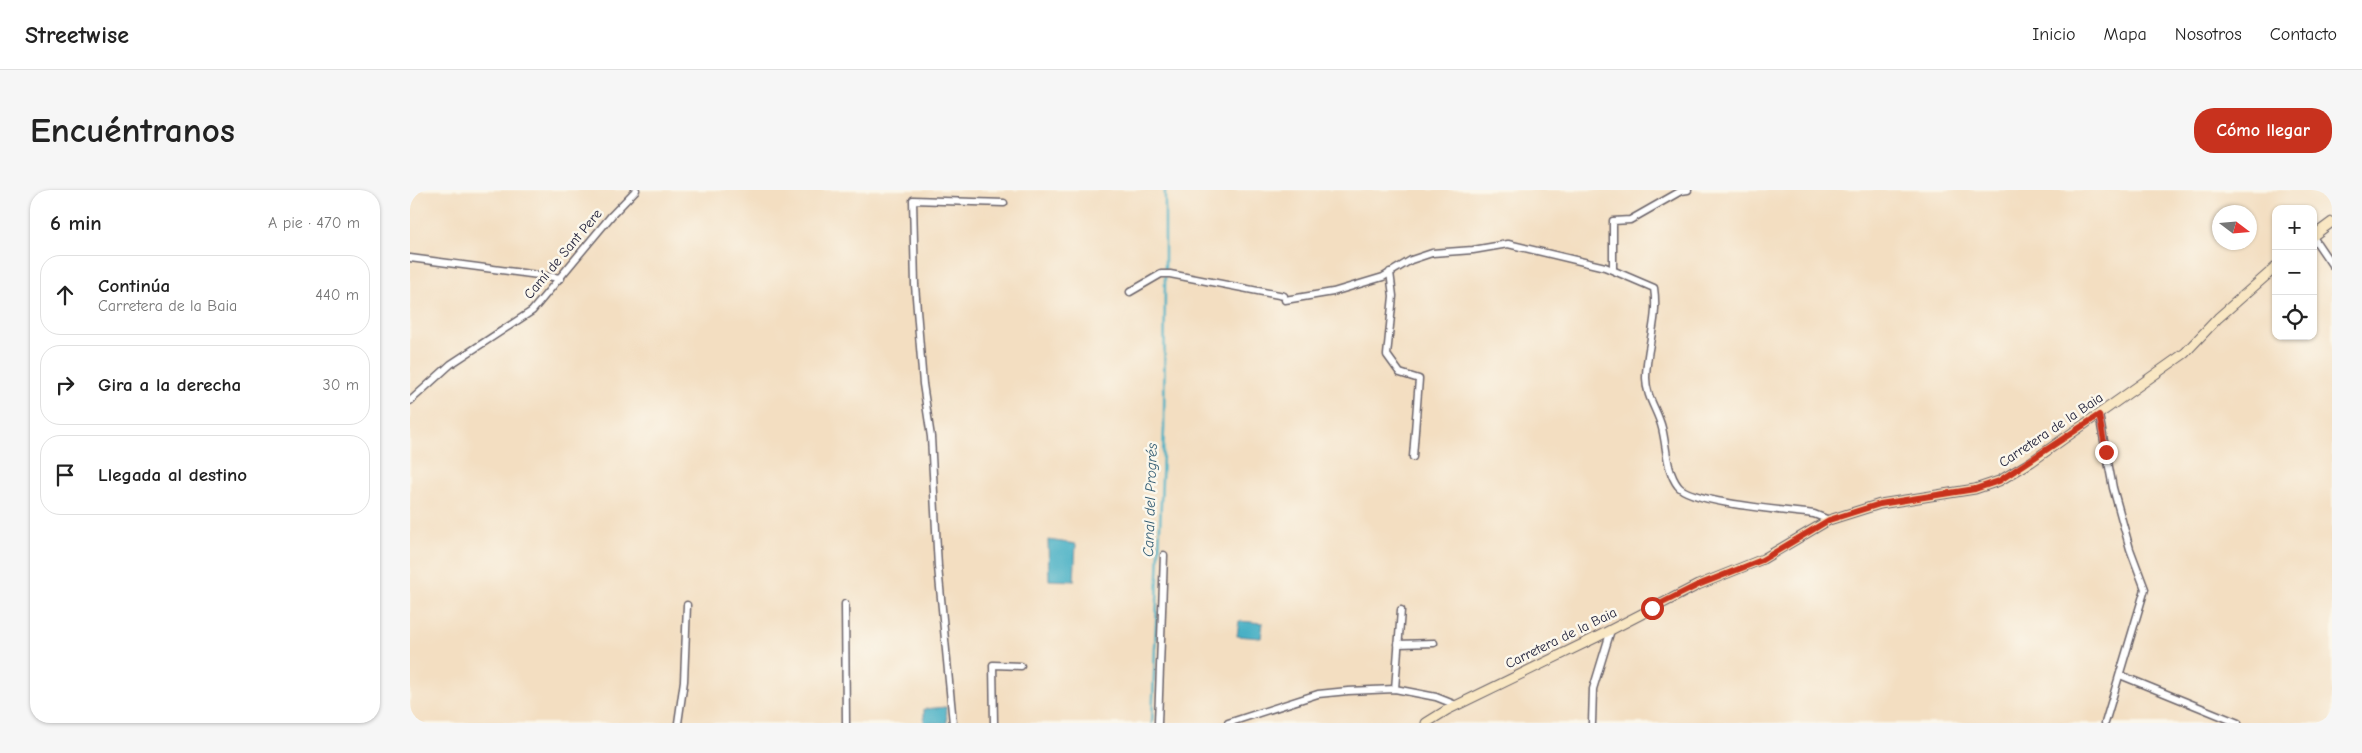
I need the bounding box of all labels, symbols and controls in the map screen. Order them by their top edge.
text: Streetwise [25,21,129,49]
text: Inicio [2032,24,2076,45]
text: Mapa [2104,24,2147,45]
text: Nosotros [2175,24,2242,45]
text: Contacto [2270,24,2337,45]
button: Cómo llegar [2194,108,2332,153]
text: Encuéntranos [30,110,235,151]
north arrow [2212,205,2257,250]
map controls [2272,205,2317,340]
button: + [2272,205,2317,250]
street label: Camí de Sant Pere [520,206,606,302]
text: 6 min [50,211,102,235]
text: A pie · 470 m [268,214,360,232]
button: − [2272,250,2317,295]
text: Continúa [98,275,170,297]
icon: ahead [51,281,79,309]
text: 440 m [315,286,359,304]
button: locate [2272,295,2317,340]
text: Carretera de la Baia [98,297,237,315]
icon: right [51,371,79,399]
text: Gira a la derecha [98,374,241,396]
text: 30 m [323,376,359,394]
street label: Carretera de la Baia [1996,389,2106,471]
route end [2095,441,2118,464]
water label: Canal del Progrés [1139,442,1161,557]
icon: arrive [51,461,79,489]
text: Llegada al destino [98,464,247,486]
route start [1641,597,1664,620]
street label: Carretera de la Baia [1503,604,1619,672]

